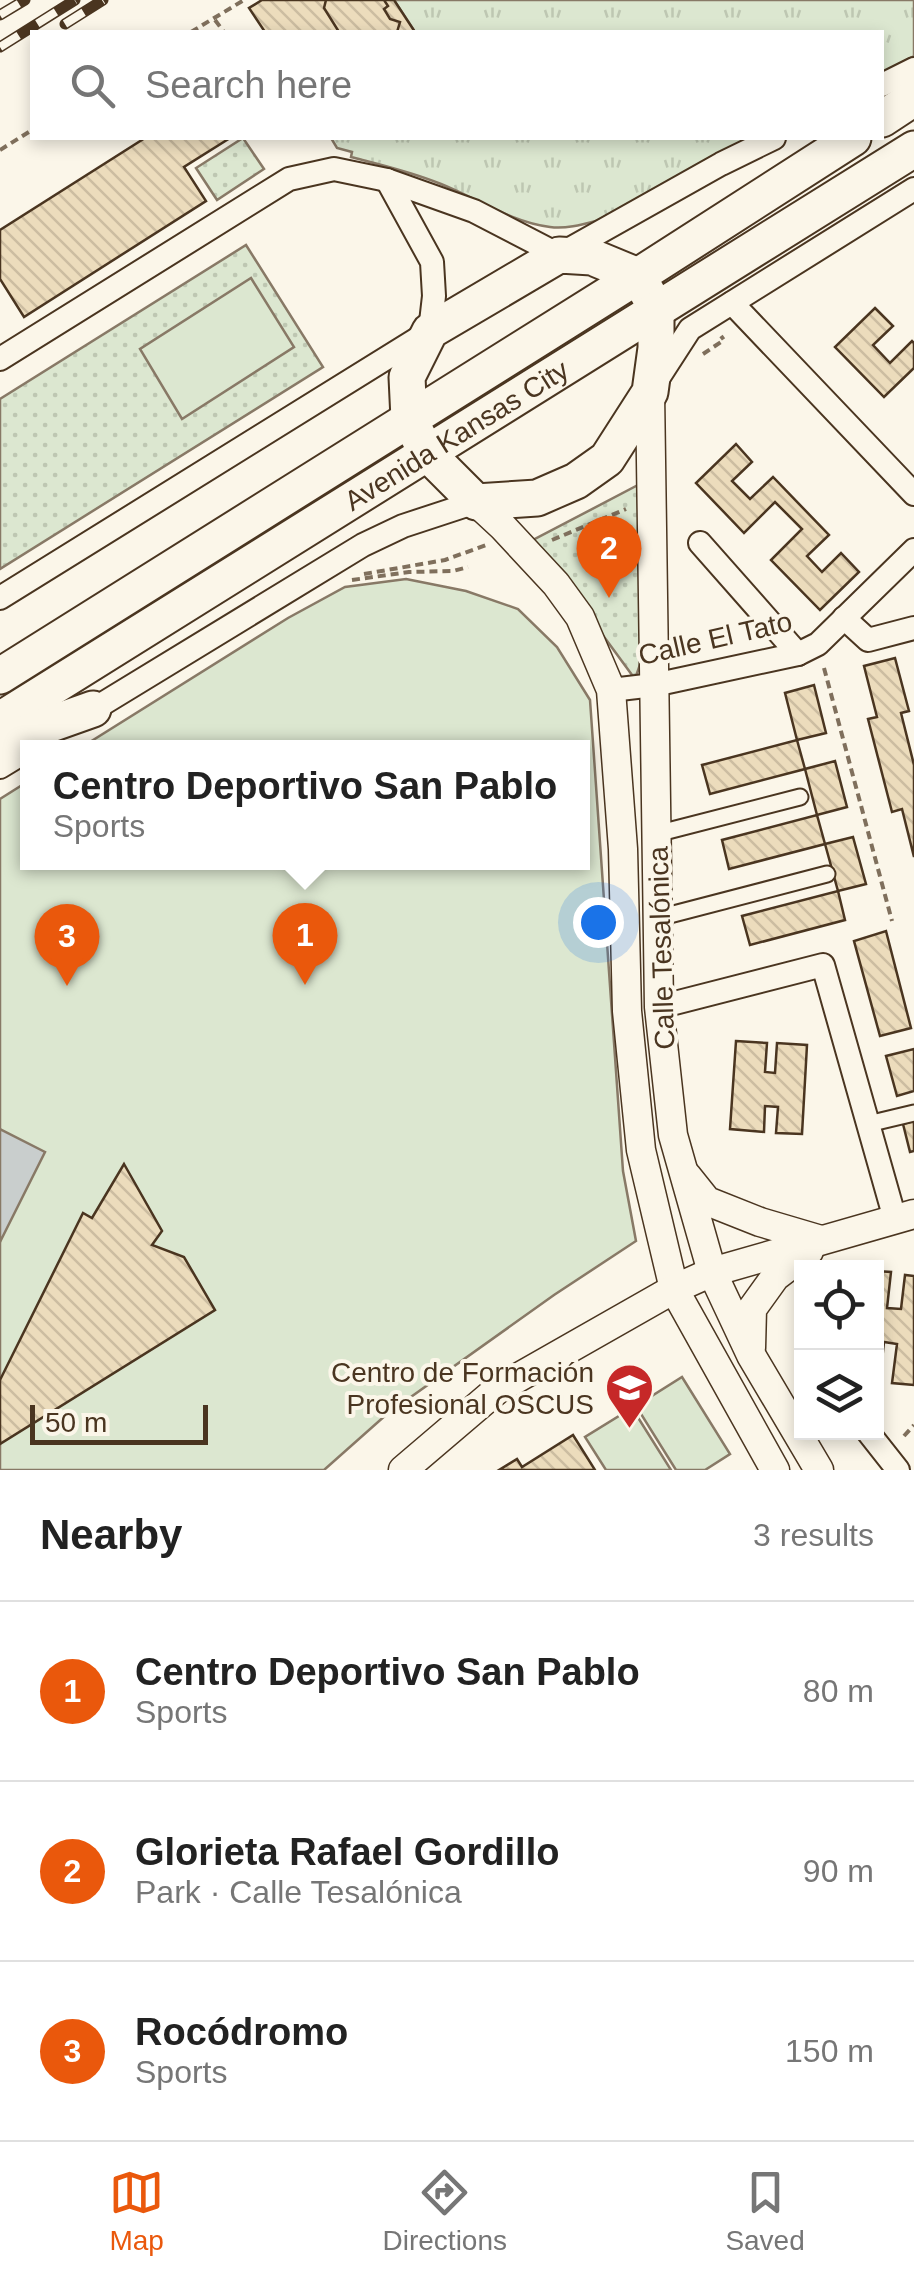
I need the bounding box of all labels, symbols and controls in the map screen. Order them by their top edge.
search box [30,30,884,140]
icon: search [65,58,120,113]
text: Search here [145,64,352,106]
street label: Avenida Kansas City [339,354,574,517]
pin: 2 [576,516,642,598]
street label: Calle El Tato [635,606,795,671]
popup [20,740,590,870]
text: Centro Deportivo San Pablo [53,765,557,807]
text: Sports [53,808,145,844]
street label: Calle Tesalónica [642,845,681,1050]
your location [573,897,624,948]
pin: 1 [272,902,338,985]
pin: 3 [34,904,100,986]
map controls [794,1260,884,1440]
button: locate [794,1260,884,1350]
button: layers [794,1350,884,1440]
place label: Centro de Formación Profesional OSCUS [331,1357,594,1420]
school or university icon: Centro de Formación Profesional OSCUS [603,1362,655,1430]
scale bar [30,1400,208,1444]
text: 50 m [45,1407,107,1438]
text: Nearby [40,1511,182,1558]
text: 3 results [753,1517,874,1553]
text: Centro Deportivo San Pablo [135,1651,640,1693]
text: 1 [64,1673,81,1709]
text: 80 m [803,1673,874,1709]
text: Sports [135,1694,227,1730]
text: Glorieta Rafael Gordillo [135,1831,559,1873]
text: 2 [64,1853,81,1889]
text: 90 m [803,1853,874,1889]
text: Park · Calle Tesalónica [135,1874,462,1910]
text: Rocódromo [135,2011,348,2053]
text: 3 [64,2033,81,2069]
text: 150 m [785,2033,874,2069]
text: Sports [135,2054,227,2090]
tab: Map [109,2165,164,2257]
tab: Directions [383,2165,507,2257]
tab: Saved [725,2165,805,2257]

